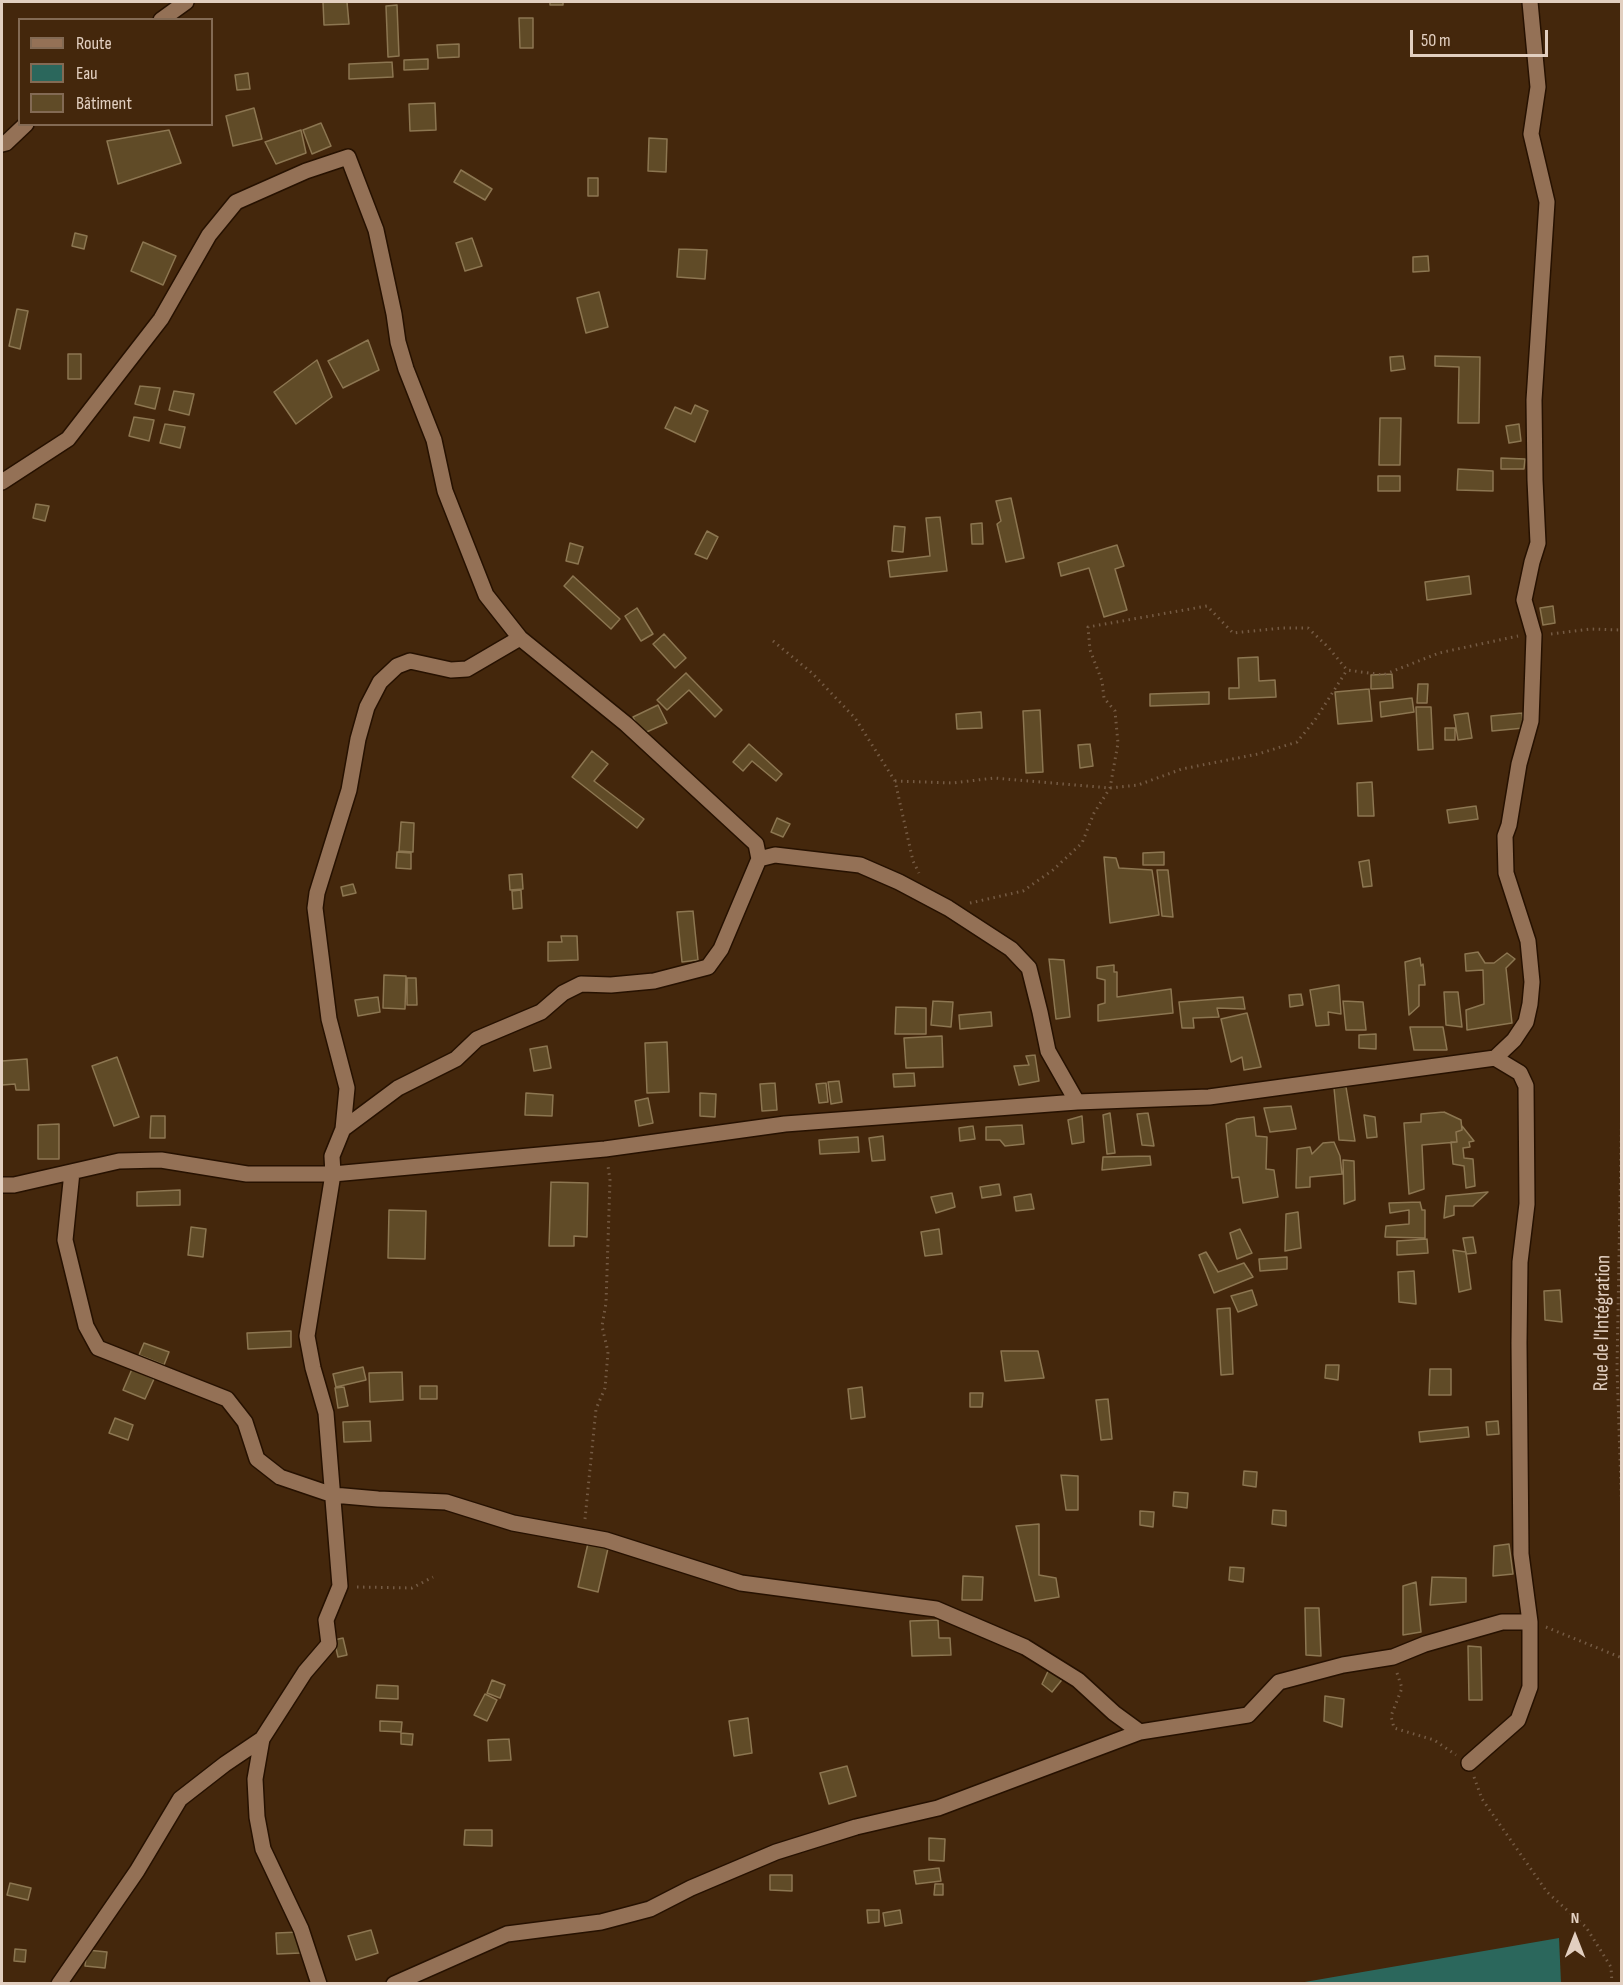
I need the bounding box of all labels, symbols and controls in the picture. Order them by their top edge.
legend [18,18,213,126]
scale bar [1413,18,1551,56]
text: 50 m [1421,30,1451,51]
text: Route [76,33,112,54]
text: Eau [76,63,98,84]
text: Bâtiment [76,93,132,114]
street label: Rue de l'Intégration [1589,1255,1617,1391]
north arrow [1545,1907,1605,1967]
text: N [1571,1909,1579,1928]

